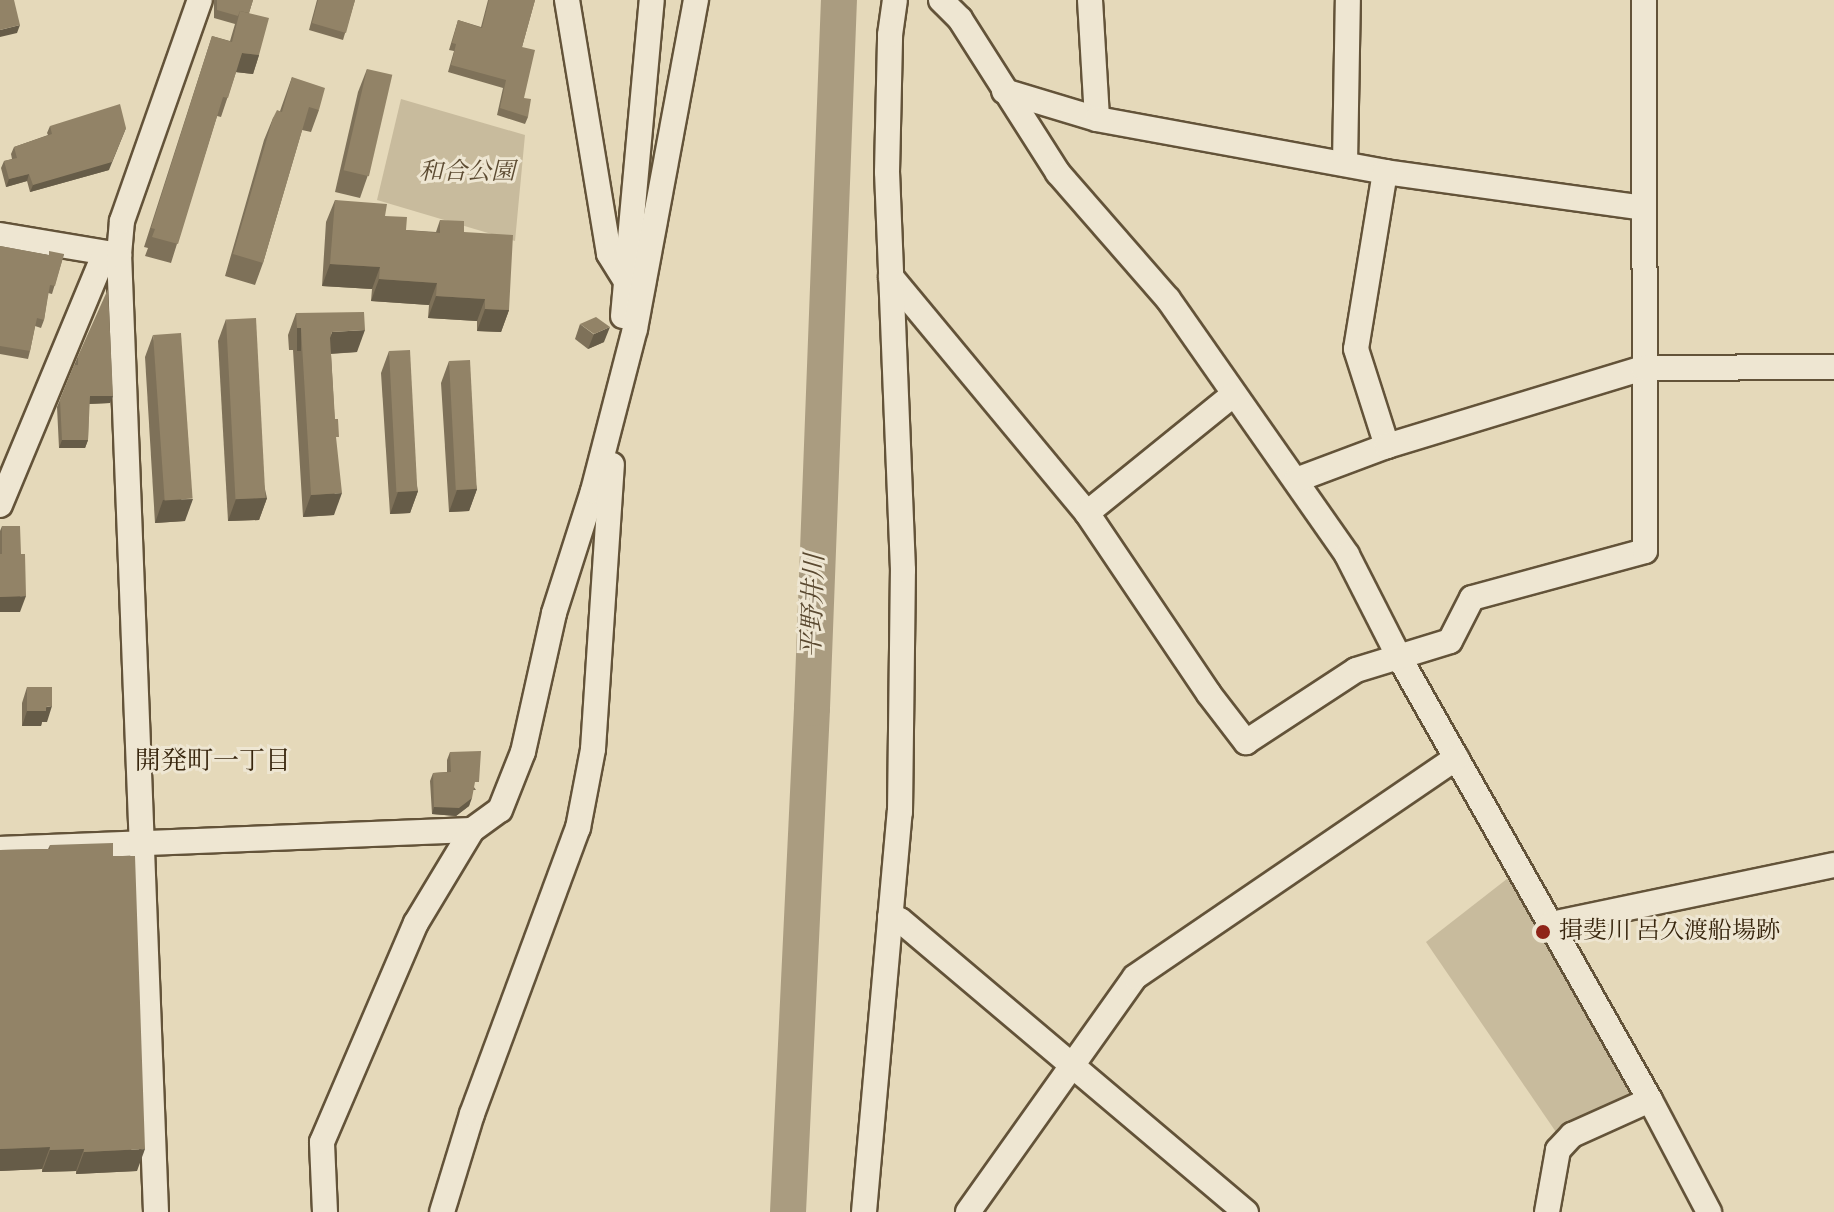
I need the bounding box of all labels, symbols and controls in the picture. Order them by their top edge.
park label: 和合公園 [419,159,515,187]
water label: 平野井川 [797,553,831,659]
district label: 開発町一丁目 [135,746,291,778]
place label: 揖斐川 呂久渡船場跡 [1559,918,1780,946]
marker: 揖斐川 呂久渡船場跡 [1534,923,1552,941]

